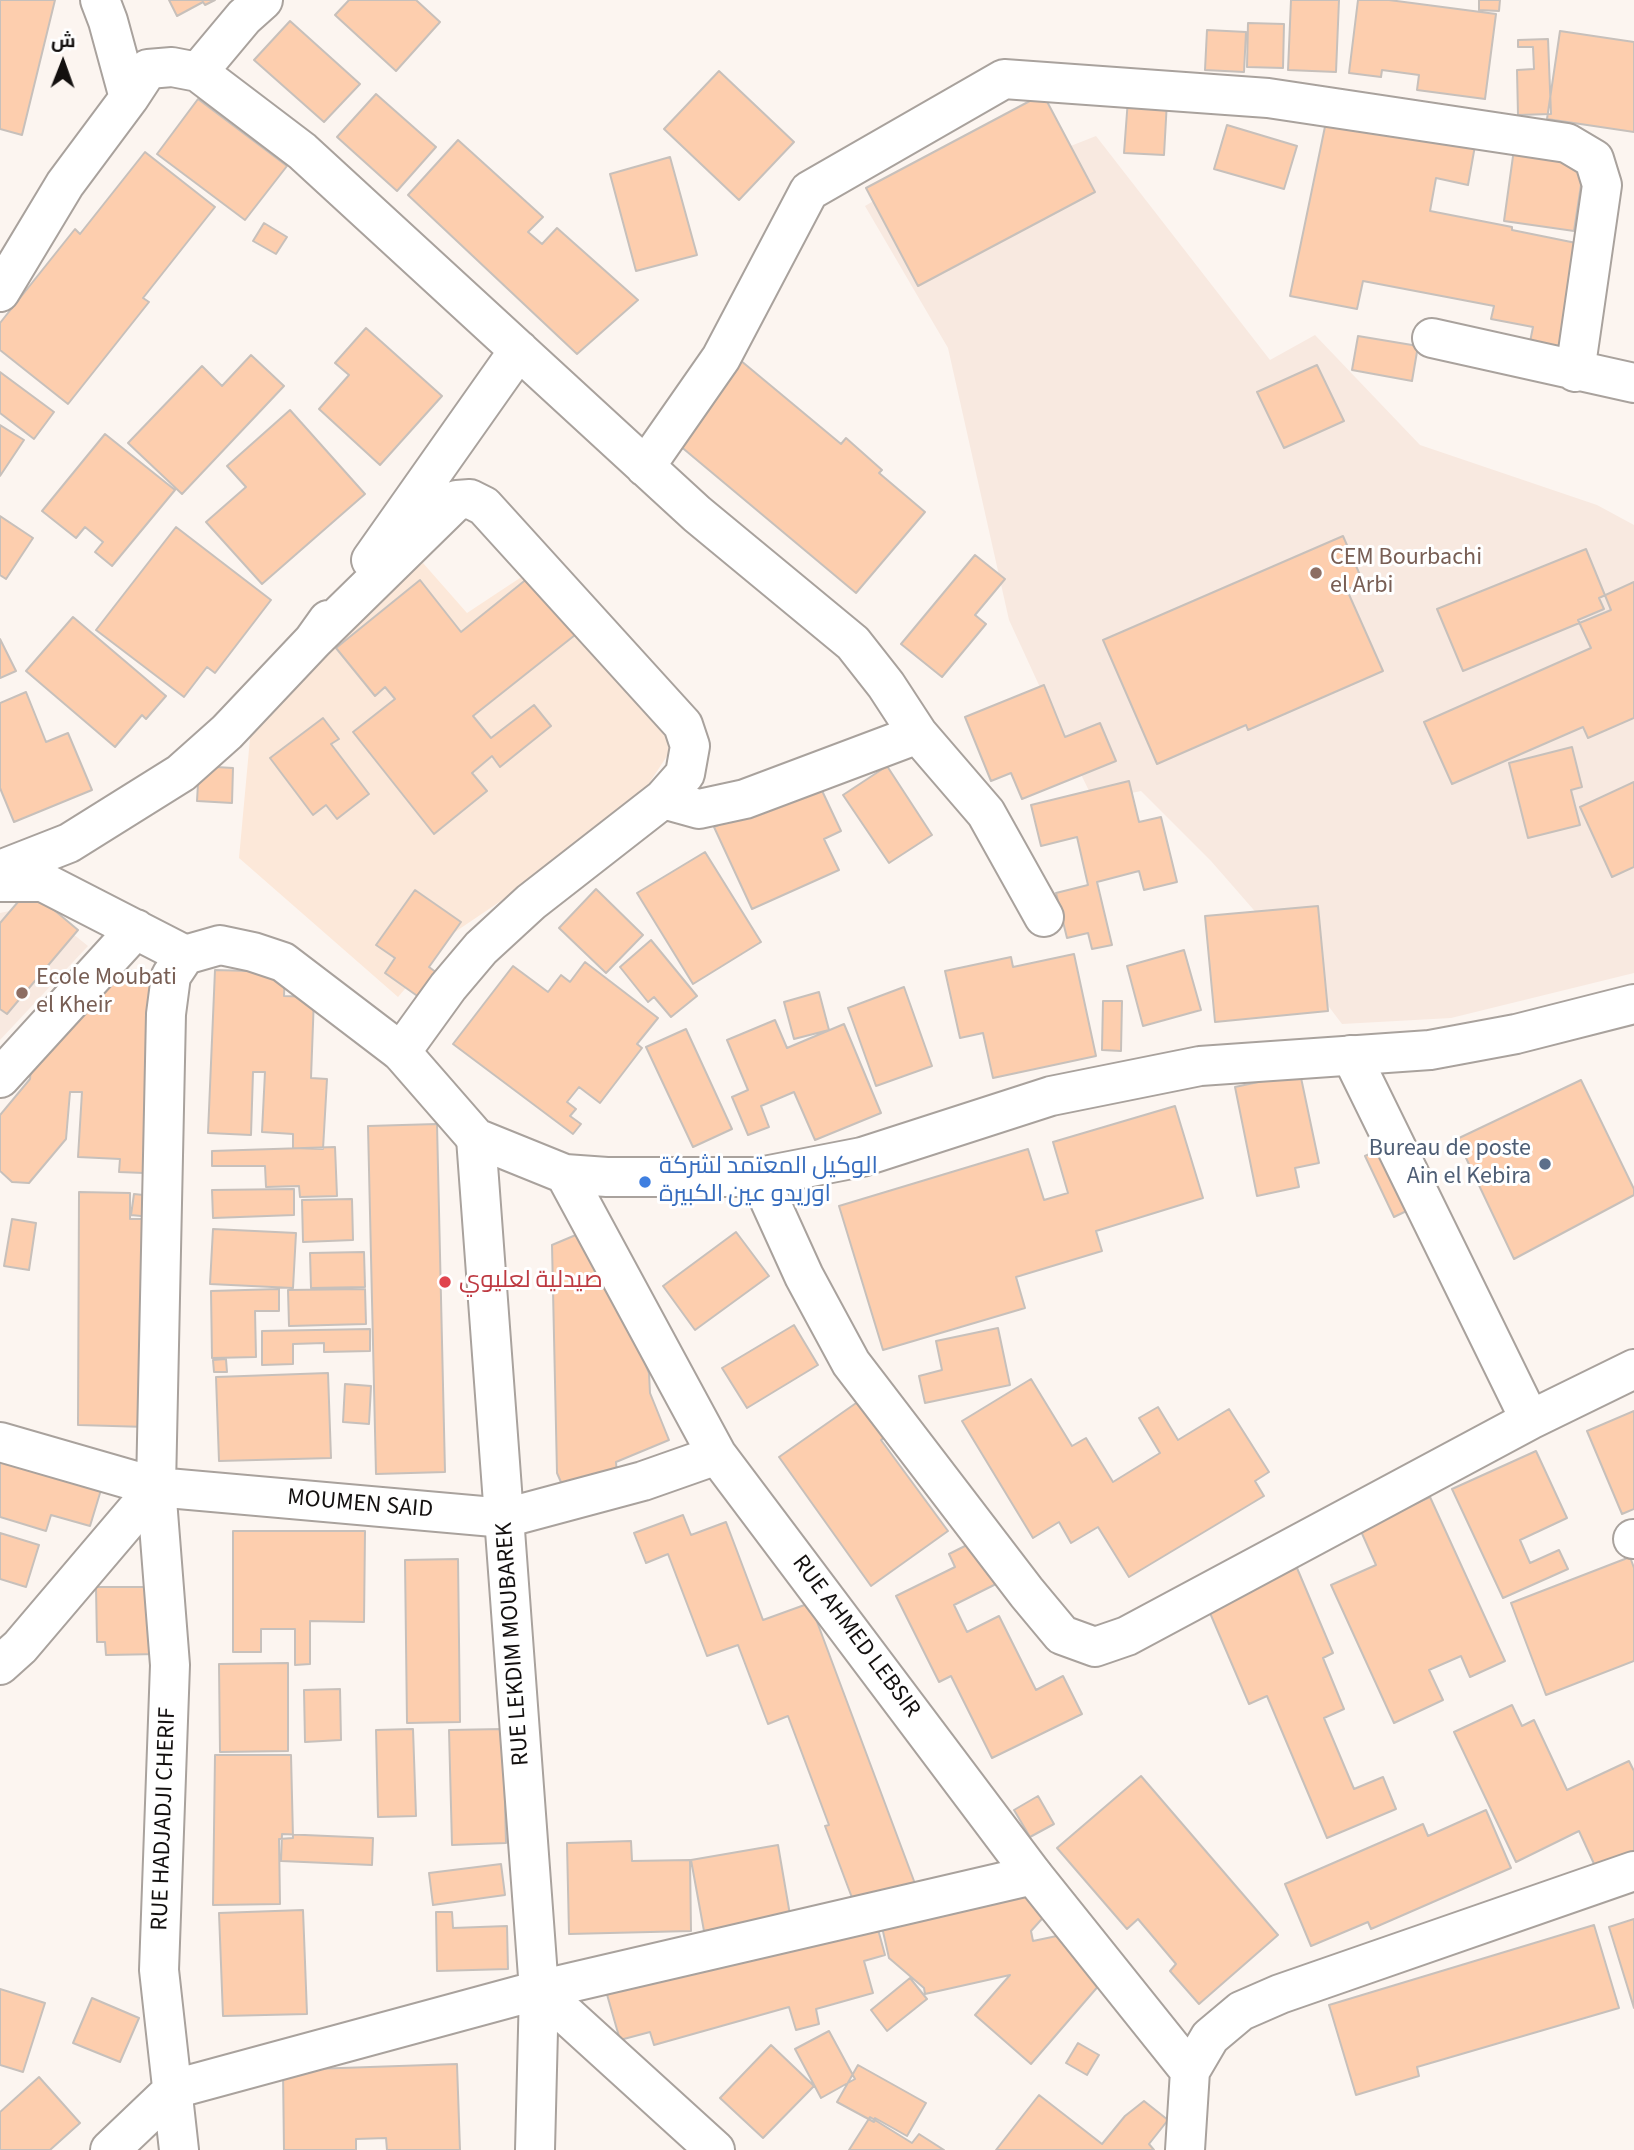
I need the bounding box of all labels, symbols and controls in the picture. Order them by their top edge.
north arrow [28,28,98,98]
text: ش [51,28,76,55]
place label: CEM Bourbachi el Arbi [1330,545,1482,601]
marker: CEM Bourbachi el Arbi [1308,565,1324,581]
place label: Ecole Moubati el Kheir [36,965,177,1021]
marker: Ecole Moubati el Kheir [14,985,30,1001]
place label: Bureau de poste Ain el Kebira [1369,1136,1531,1192]
place label: الوكيل المعتمد لشركة اوريدو عين الكبيرة [659,1154,878,1210]
marker: Bureau de poste Ain el Kebira [1537,1156,1553,1172]
marker: الوكيل المعتمد لشركة اوريدو عين الكبيرة [637,1174,653,1190]
place label: صيدلية لعليوي [459,1268,603,1296]
marker: صيدلية لعليوي [437,1274,453,1290]
street label: MOUMEN SAID [286,1484,434,1526]
street label: RUE LEKDIM MOUBAREK [491,1521,537,1767]
street label: RUE AHMED LEBSIR [785,1550,925,1724]
street label: RUE HADJADJI CHERIF [147,1707,183,1931]

